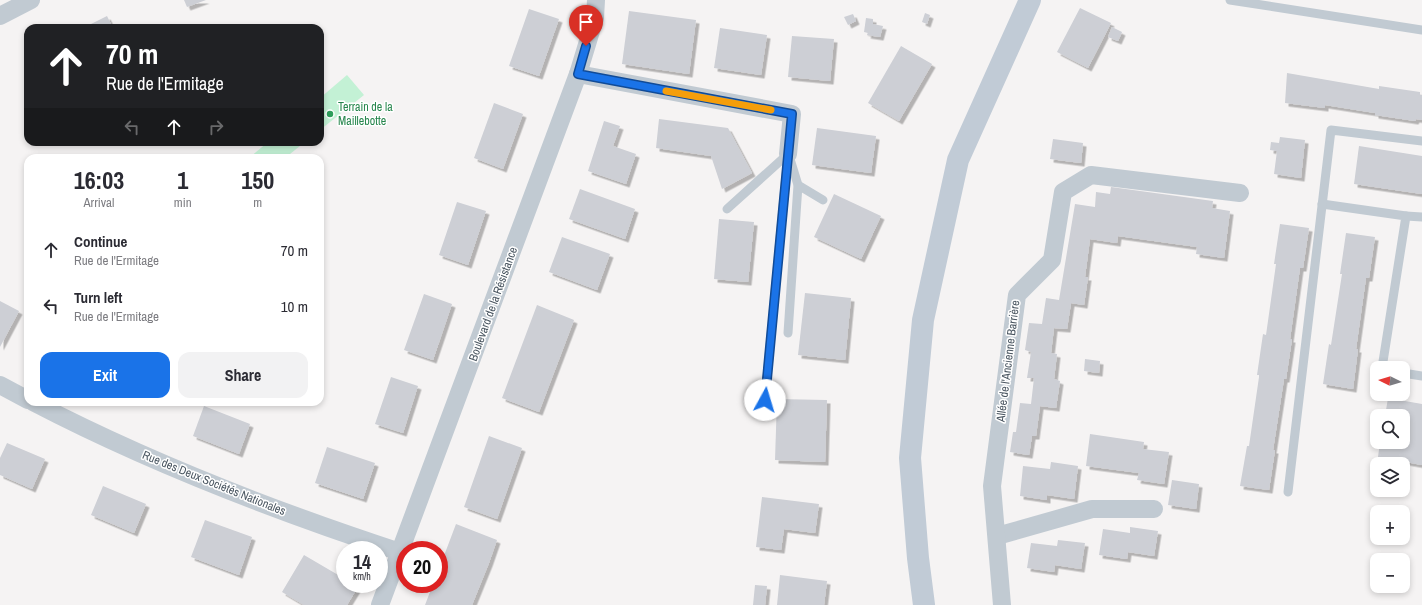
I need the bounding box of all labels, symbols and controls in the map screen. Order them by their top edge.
pin [569,5,603,46]
icon: arrive [575,11,597,33]
text: 70 m [106,35,158,73]
icon: ahead [40,40,92,92]
text: Rue de l'Ermitage [106,71,224,96]
place label: Terrain de la Maillebotte [338,99,393,129]
marker: Terrain de la Maillebotte [325,109,335,119]
icon: left [121,116,143,138]
icon: ahead [163,116,185,138]
icon: right [205,116,227,138]
text: 16:03 [74,164,124,196]
text: 1 [177,164,188,196]
text: 150 [241,164,274,196]
text: Arrival [84,194,114,211]
text: min [174,194,192,211]
text: m [253,194,262,211]
text: Continue [74,231,127,252]
icon: ahead [40,239,62,261]
text: 70 m [281,240,308,261]
street label: Boulevard de la Résistance [465,245,521,363]
text: Rue de l'Ermitage [74,252,159,269]
text: Turn left [74,287,122,308]
icon: left [40,295,62,317]
text: 10 m [281,296,308,317]
street label: Allée de l'Ancienne Barrière [992,299,1023,424]
text: Rue de l'Ermitage [74,308,159,325]
button: Exit [40,352,170,398]
button: Share [178,352,308,398]
north arrow [1370,361,1410,401]
map controls [1370,361,1410,593]
position arrow [744,379,786,421]
button: search [1370,409,1410,449]
street label: Rue des Deux Sociétés Nationales [140,447,288,519]
button: layers [1370,457,1410,497]
button: + [1370,505,1410,545]
speed limit sign: 20 [396,541,448,593]
text: 14 [353,548,371,575]
button: − [1370,553,1410,593]
text: km/h [353,570,371,583]

